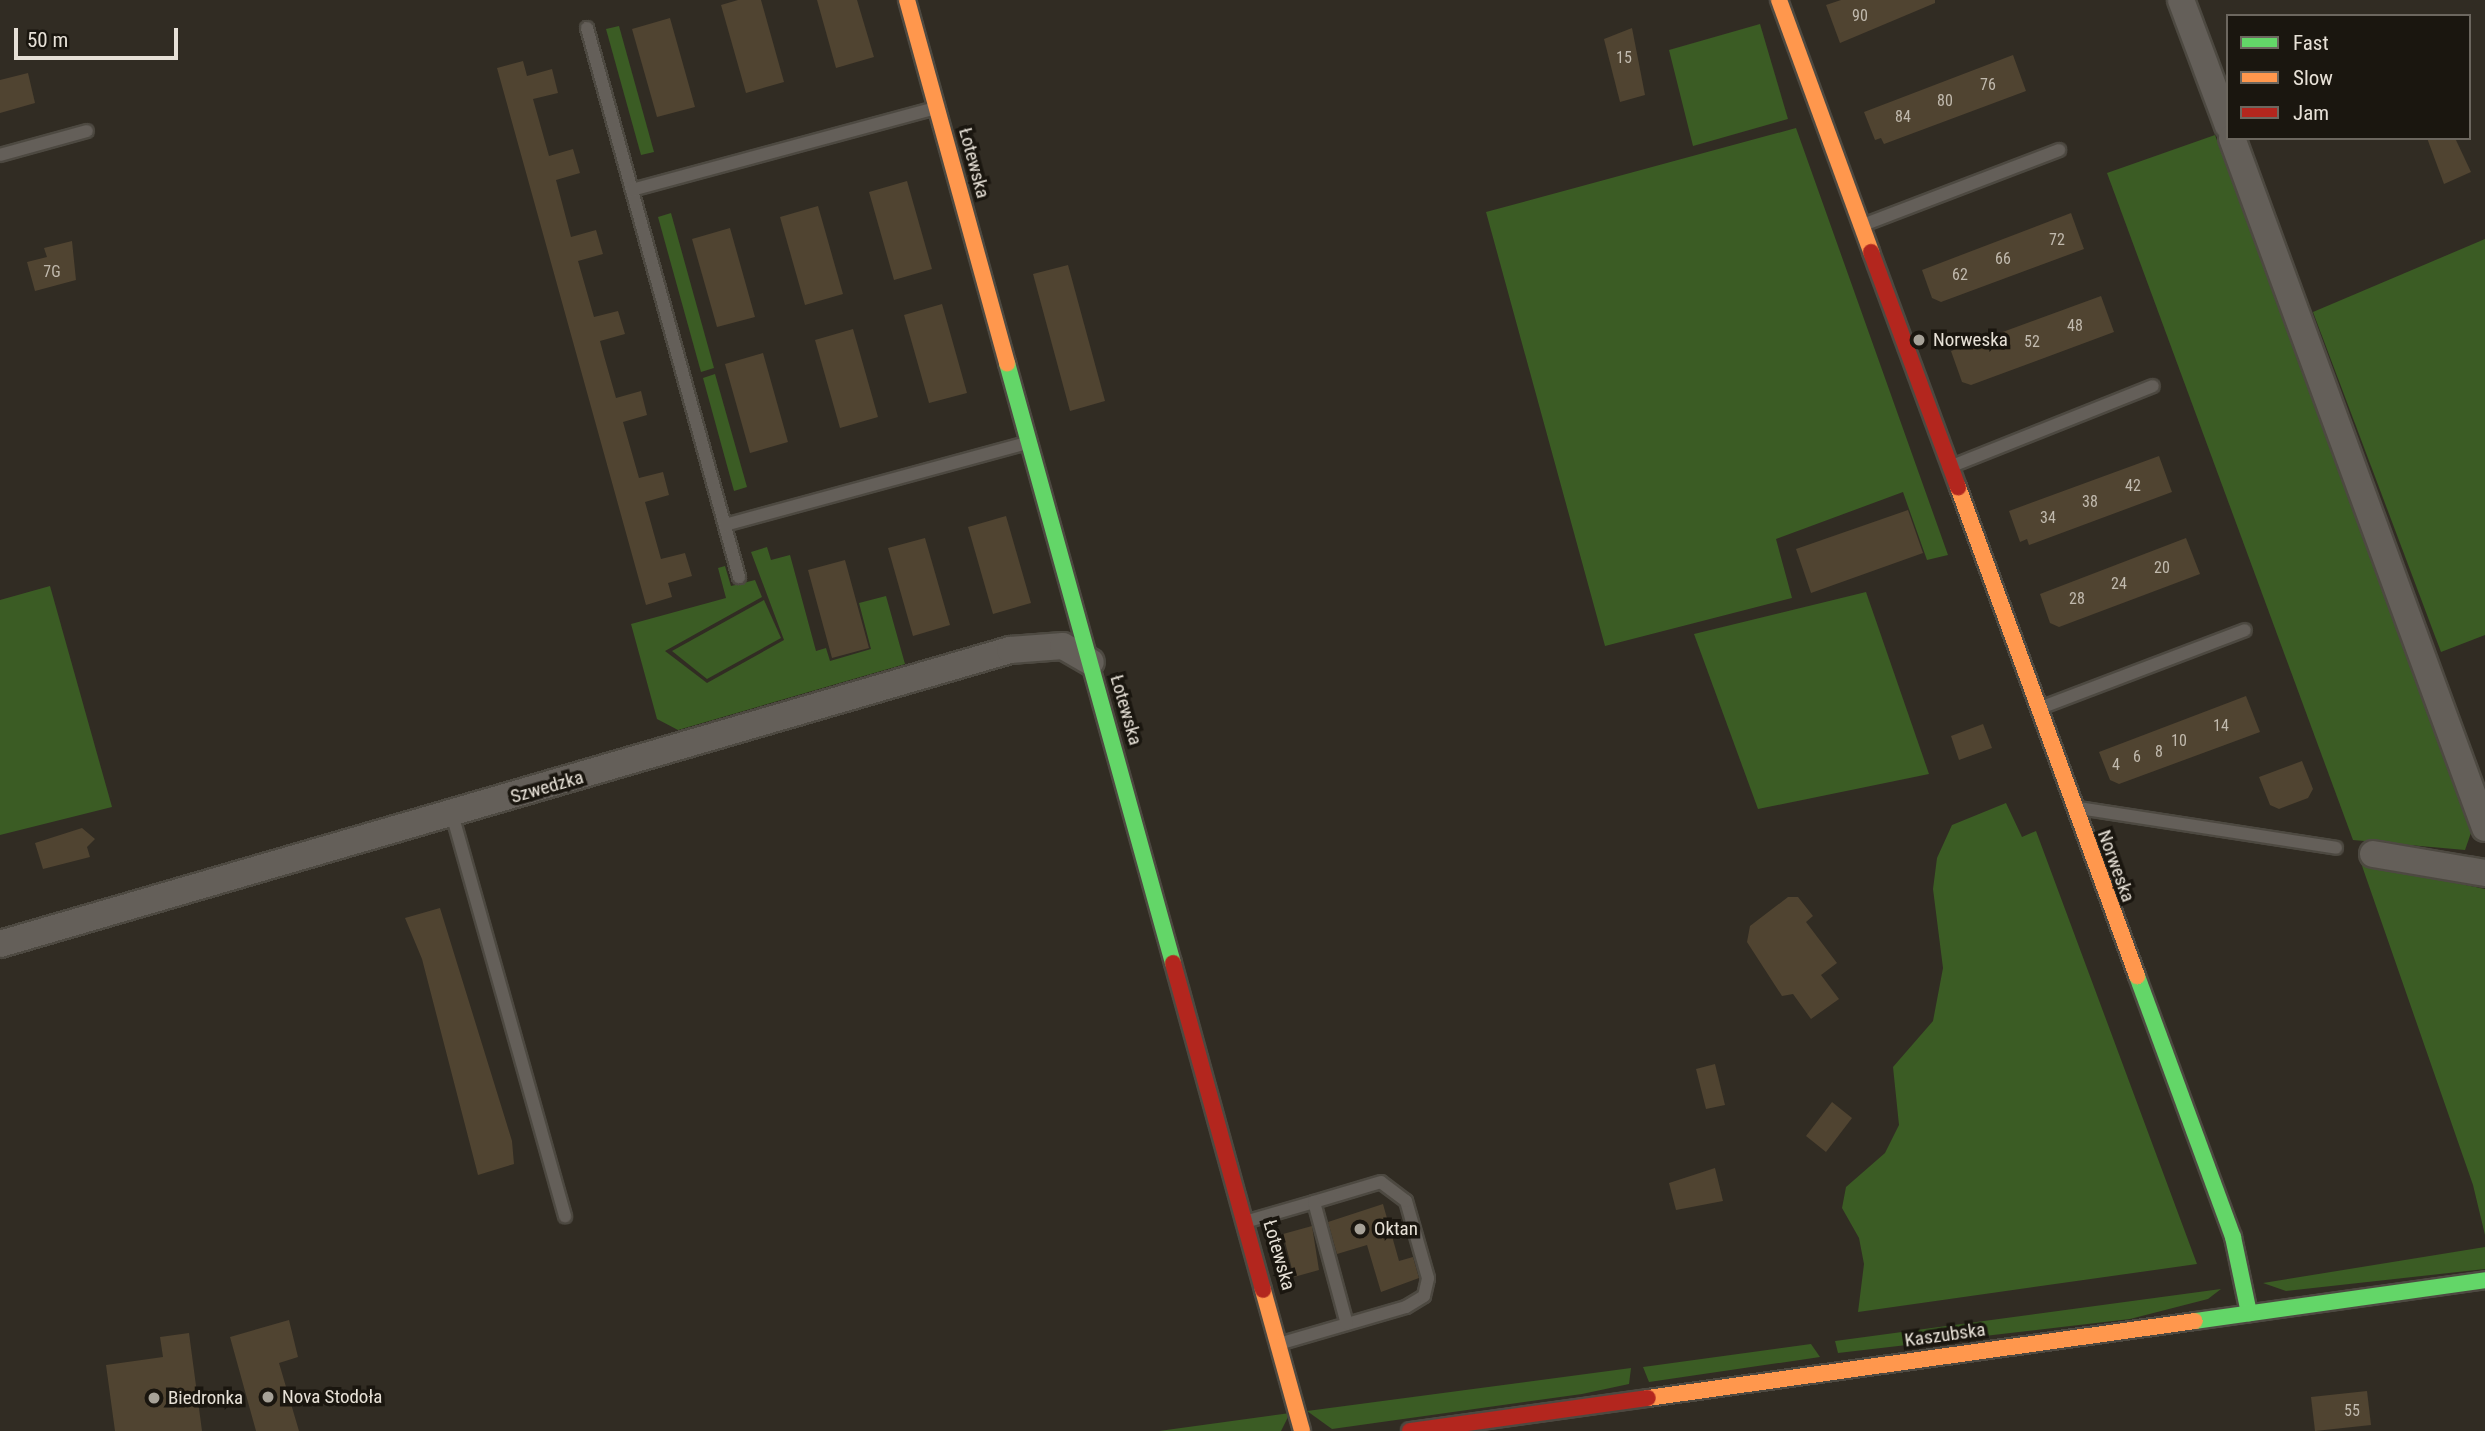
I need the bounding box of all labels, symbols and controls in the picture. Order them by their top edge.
house number: 90 [1852,6,1868,26]
scale bar [18,14,182,58]
legend [2226,14,2471,140]
text: 50 m [27,28,68,52]
text: Fast [2293,31,2329,55]
house number: 15 [1616,48,1632,68]
text: Slow [2293,66,2333,90]
house number: 76 [1980,75,1996,95]
house number: 80 [1937,91,1953,111]
text: Jam [2293,101,2329,125]
house number: 84 [1895,107,1911,127]
street label: Łotewska [954,125,994,201]
house number: 72 [2049,230,2065,250]
house number: 66 [1995,249,2011,269]
house number: 7G [43,262,61,282]
house number: 62 [1952,265,1968,285]
house number: 48 [2067,316,2083,336]
place label: Norweska [1933,329,2008,351]
marker: Norweska [1911,332,1927,348]
house number: 52 [2024,332,2040,352]
house number: 42 [2125,476,2141,496]
house number: 38 [2082,492,2098,512]
house number: 34 [2040,508,2056,528]
house number: 20 [2154,558,2170,578]
house number: 24 [2111,574,2127,594]
house number: 28 [2069,589,2085,609]
street label: Łotewska [1105,672,1147,748]
house number: 14 [2213,716,2229,736]
house number: 10 [2171,731,2187,751]
house number: 8 [2155,742,2163,762]
house number: 6 [2133,747,2141,767]
house number: 4 [2112,755,2120,775]
street label: Szwedzka [508,766,586,808]
street label: Norweska [2092,827,2140,905]
street label: Łotewska [1258,1217,1300,1293]
place label: Oktan [1374,1218,1418,1240]
marker: Oktan [1352,1221,1368,1237]
street label: Kaszubska [1903,1318,1987,1352]
place label: Nova Stodoła [282,1386,382,1408]
place label: Biedronka [168,1387,243,1409]
marker: Nova Stodoła [260,1389,276,1405]
marker: Biedronka [146,1390,162,1406]
house number: 55 [2344,1401,2360,1421]

